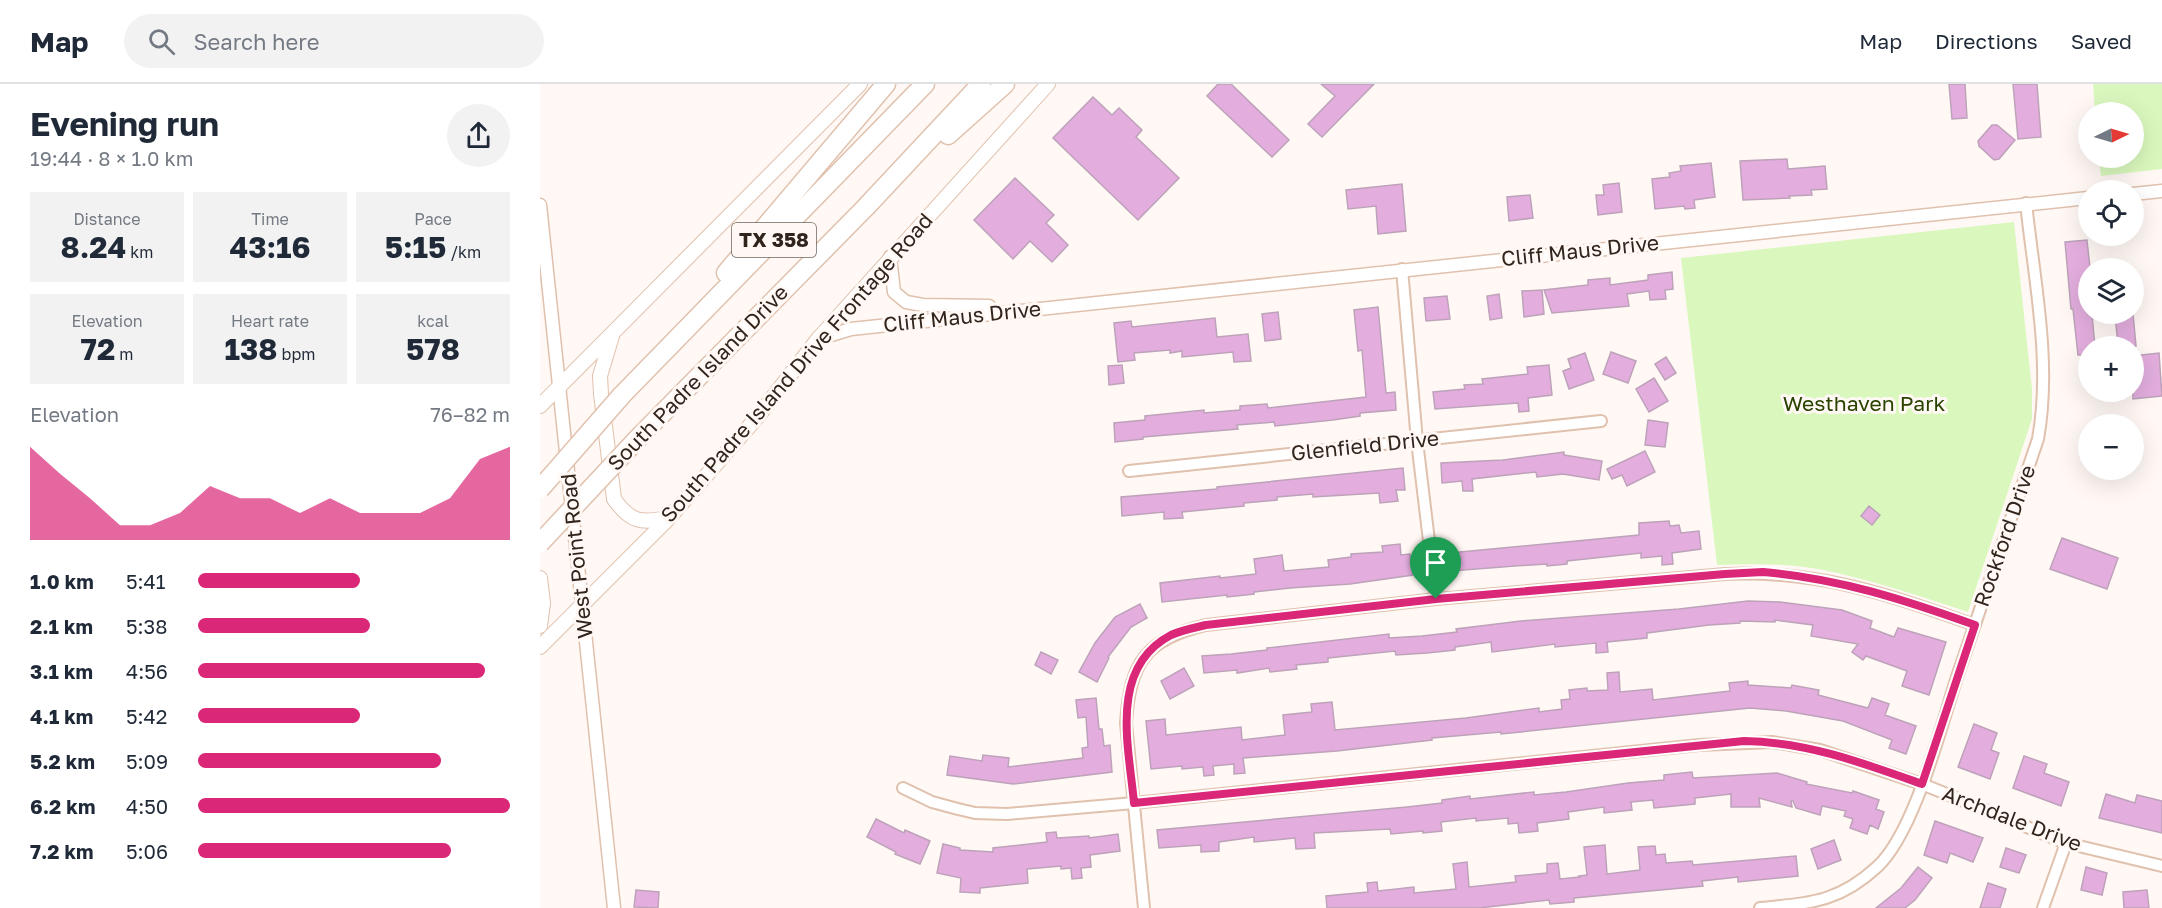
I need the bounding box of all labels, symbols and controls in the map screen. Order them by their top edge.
search box [124,14,544,68]
text: Map [30,25,88,58]
icon: search [145,25,178,58]
text: Search here [193,28,319,55]
text: Map [1859,28,1902,54]
text: Directions [1935,28,2038,54]
text: Saved [2071,28,2132,54]
north arrow [2078,102,2144,168]
map controls [2078,102,2144,480]
text: Evening run [30,104,219,143]
button: share [447,104,510,167]
text: 19:44 · 8 × 1.0 km [30,146,194,170]
button: locate [2078,180,2144,246]
street label: South Padre Island Drive Frontage Road [656,208,938,528]
text: Distance [73,209,141,229]
text: Time [251,209,289,229]
text: Pace [414,209,452,229]
road number: TX 358 [732,223,816,257]
text: 8.24 [60,229,126,265]
text: 43:16 [229,229,311,265]
text: 5:15 [385,229,446,265]
street label: Cliff Maus Drive [1500,229,1660,271]
text: km [126,242,154,262]
text: /km [446,242,481,262]
button: layers [2078,258,2144,324]
street label: South Padre Island Drive [603,280,793,476]
street label: Cliff Maus Drive [882,295,1042,337]
text: Elevation [71,311,143,331]
text: Heart rate [231,311,309,331]
text: kcal [417,311,449,331]
text: 72 [81,331,115,367]
text: 138 [225,331,278,367]
text: 578 [406,331,460,367]
button: + [2078,336,2144,402]
text: m [115,344,133,364]
text: bpm [278,344,315,364]
park label: Westhaven Park [1783,390,1945,416]
text: Elevation [30,402,119,426]
text: 76–82 m [430,402,510,426]
button: − [2078,414,2144,480]
street label: Glenfield Drive [1290,424,1440,466]
street label: Rockford Drive [1968,461,2040,610]
street label: West Point Road [554,472,598,640]
pin [1410,537,1461,599]
icon: arrive [1419,546,1452,579]
text: 1.0 km [30,569,94,593]
text: 5:41 [126,569,166,593]
text: 2.1 km [30,614,93,638]
text: 5:38 [126,614,168,638]
text: 3.1 km [30,659,93,683]
text: 4:56 [126,659,168,683]
text: 4.1 km [30,704,93,728]
text: 5:42 [126,704,167,728]
text: 5.2 km [30,749,95,773]
text: 5:09 [126,749,168,773]
street label: Archdale Drive [1939,780,2086,857]
text: 6.2 km [30,794,95,818]
text: 4:50 [126,794,168,818]
text: 7.2 km [30,839,94,863]
text: 5:06 [126,839,168,863]

